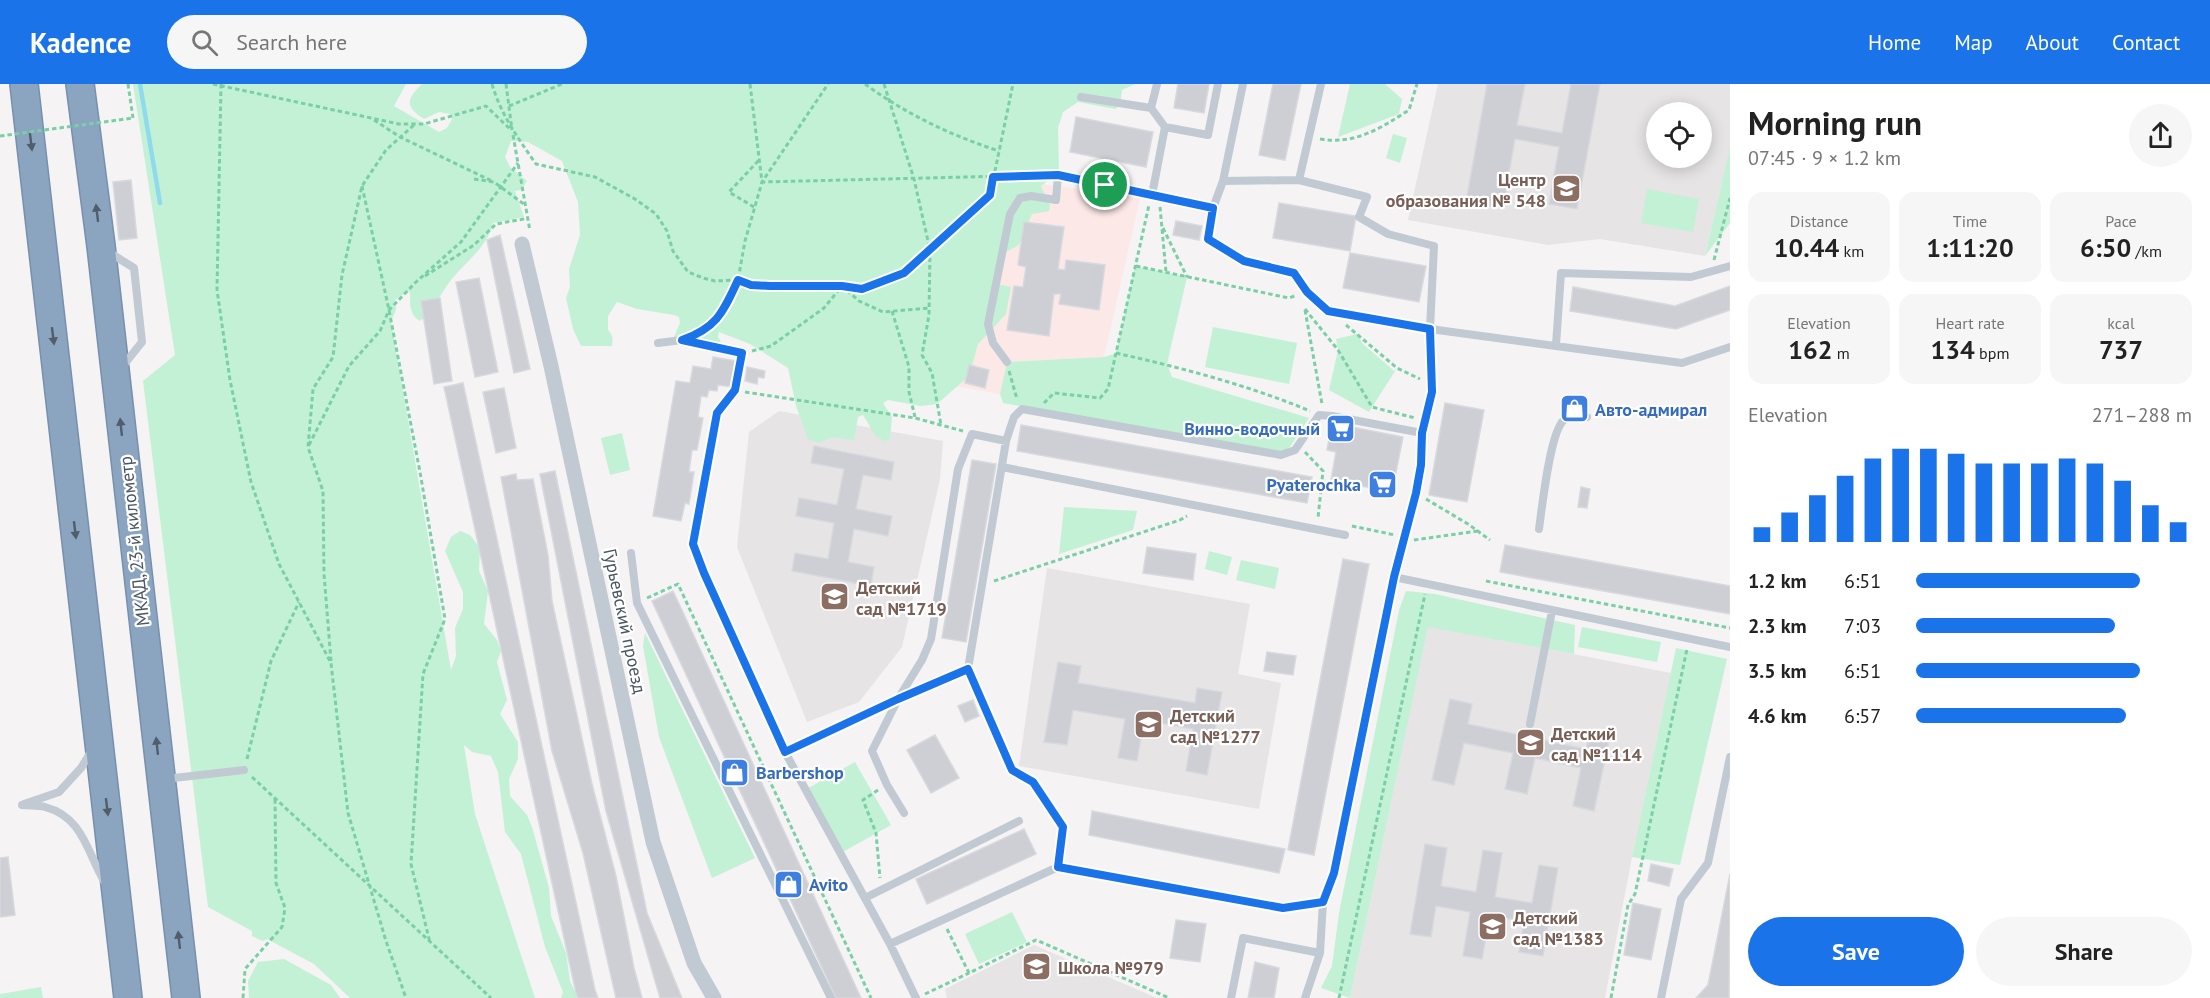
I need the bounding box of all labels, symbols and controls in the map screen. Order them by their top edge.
search box [167,15,587,69]
text: Kadence [30,24,131,61]
icon: search [188,26,221,59]
text: Search here [236,28,347,56]
text: Home [1868,29,1921,56]
text: Map [1954,29,1993,56]
text: About [2026,29,2079,56]
text: Contact [2112,29,2180,56]
text: Morning run [1748,101,1922,144]
map controls [1646,102,1712,168]
button: locate [1646,102,1712,168]
button: share [2129,104,2192,167]
one-way arrow [26,133,35,152]
text: 07:45 · 9 × 1.2 km [1748,145,1901,171]
pin [1079,159,1130,210]
icon: arrive [1088,168,1121,201]
place label: Центр образования № 548 [1386,168,1546,212]
school or university icon: Центр образования № 548 [1551,173,1583,205]
one-way arrow [92,203,101,222]
text: Distance [1790,211,1848,231]
text: Time [1953,211,1987,231]
text: Pace [2105,211,2137,231]
text: 10.44 [1774,231,1839,264]
text: 1:11:20 [1926,231,2014,264]
text: 6:50 [2080,231,2131,264]
text: km [1839,241,1864,261]
text: /km [2131,241,2162,261]
text: Elevation [1787,313,1851,333]
text: Heart rate [1935,313,2005,333]
text: kcal [2107,313,2135,333]
one-way arrow [48,326,57,345]
text: 162 [1788,333,1832,366]
text: 134 [1931,333,1975,366]
text: 737 [2099,333,2143,366]
text: m [1832,343,1850,363]
text: bpm [1975,343,2009,363]
shop icon: Авто-адмирал [1558,393,1590,425]
place label: Авто-адмирал [1595,398,1707,421]
text: Elevation [1748,402,1828,428]
text: 271–288 m [2092,402,2192,428]
supermarket icon: Винно-водочный [1325,412,1357,444]
place label: Винно-водочный [1184,417,1320,440]
one-way arrow [117,418,126,437]
street label: МКАД, 23-й километр [114,455,154,627]
supermarket icon: Pyaterochka [1366,468,1398,500]
place label: Pyaterochka [1266,473,1361,496]
one-way arrow [70,520,80,539]
street label: Гурьевский проезд [598,547,652,696]
text: 1.2 km [1748,568,1807,594]
text: 6:51 [1844,568,1881,594]
place label: Детский сад №1719 [856,576,947,620]
school or university icon: Детский сад №1719 [819,581,851,613]
text: 2.3 km [1748,613,1807,639]
text: 7:03 [1844,613,1881,639]
text: 3.5 km [1748,658,1807,684]
text: 6:51 [1844,658,1881,684]
text: 4.6 km [1748,703,1807,729]
text: 6:57 [1844,703,1881,729]
place label: Детский сад №1277 [1170,704,1261,748]
school or university icon: Детский сад №1277 [1133,709,1165,741]
place label: Детский сад №1114 [1551,722,1642,766]
school or university icon: Детский сад №1114 [1514,727,1546,759]
one-way arrow [153,737,162,756]
shop icon: Barbershop [719,756,751,788]
place label: Barbershop [756,761,844,784]
one-way arrow [102,797,112,816]
shop icon: Avito [772,868,804,900]
place label: Avito [809,873,849,896]
place label: Детский сад №1383 [1513,906,1604,950]
school or university icon: Детский сад №1383 [1476,911,1508,943]
button: Save [1748,917,1964,986]
button: Share [1976,917,2192,986]
one-way arrow [175,930,184,949]
school or university icon: Школа №979 [1021,951,1053,983]
place label: Школа №979 [1058,956,1164,979]

